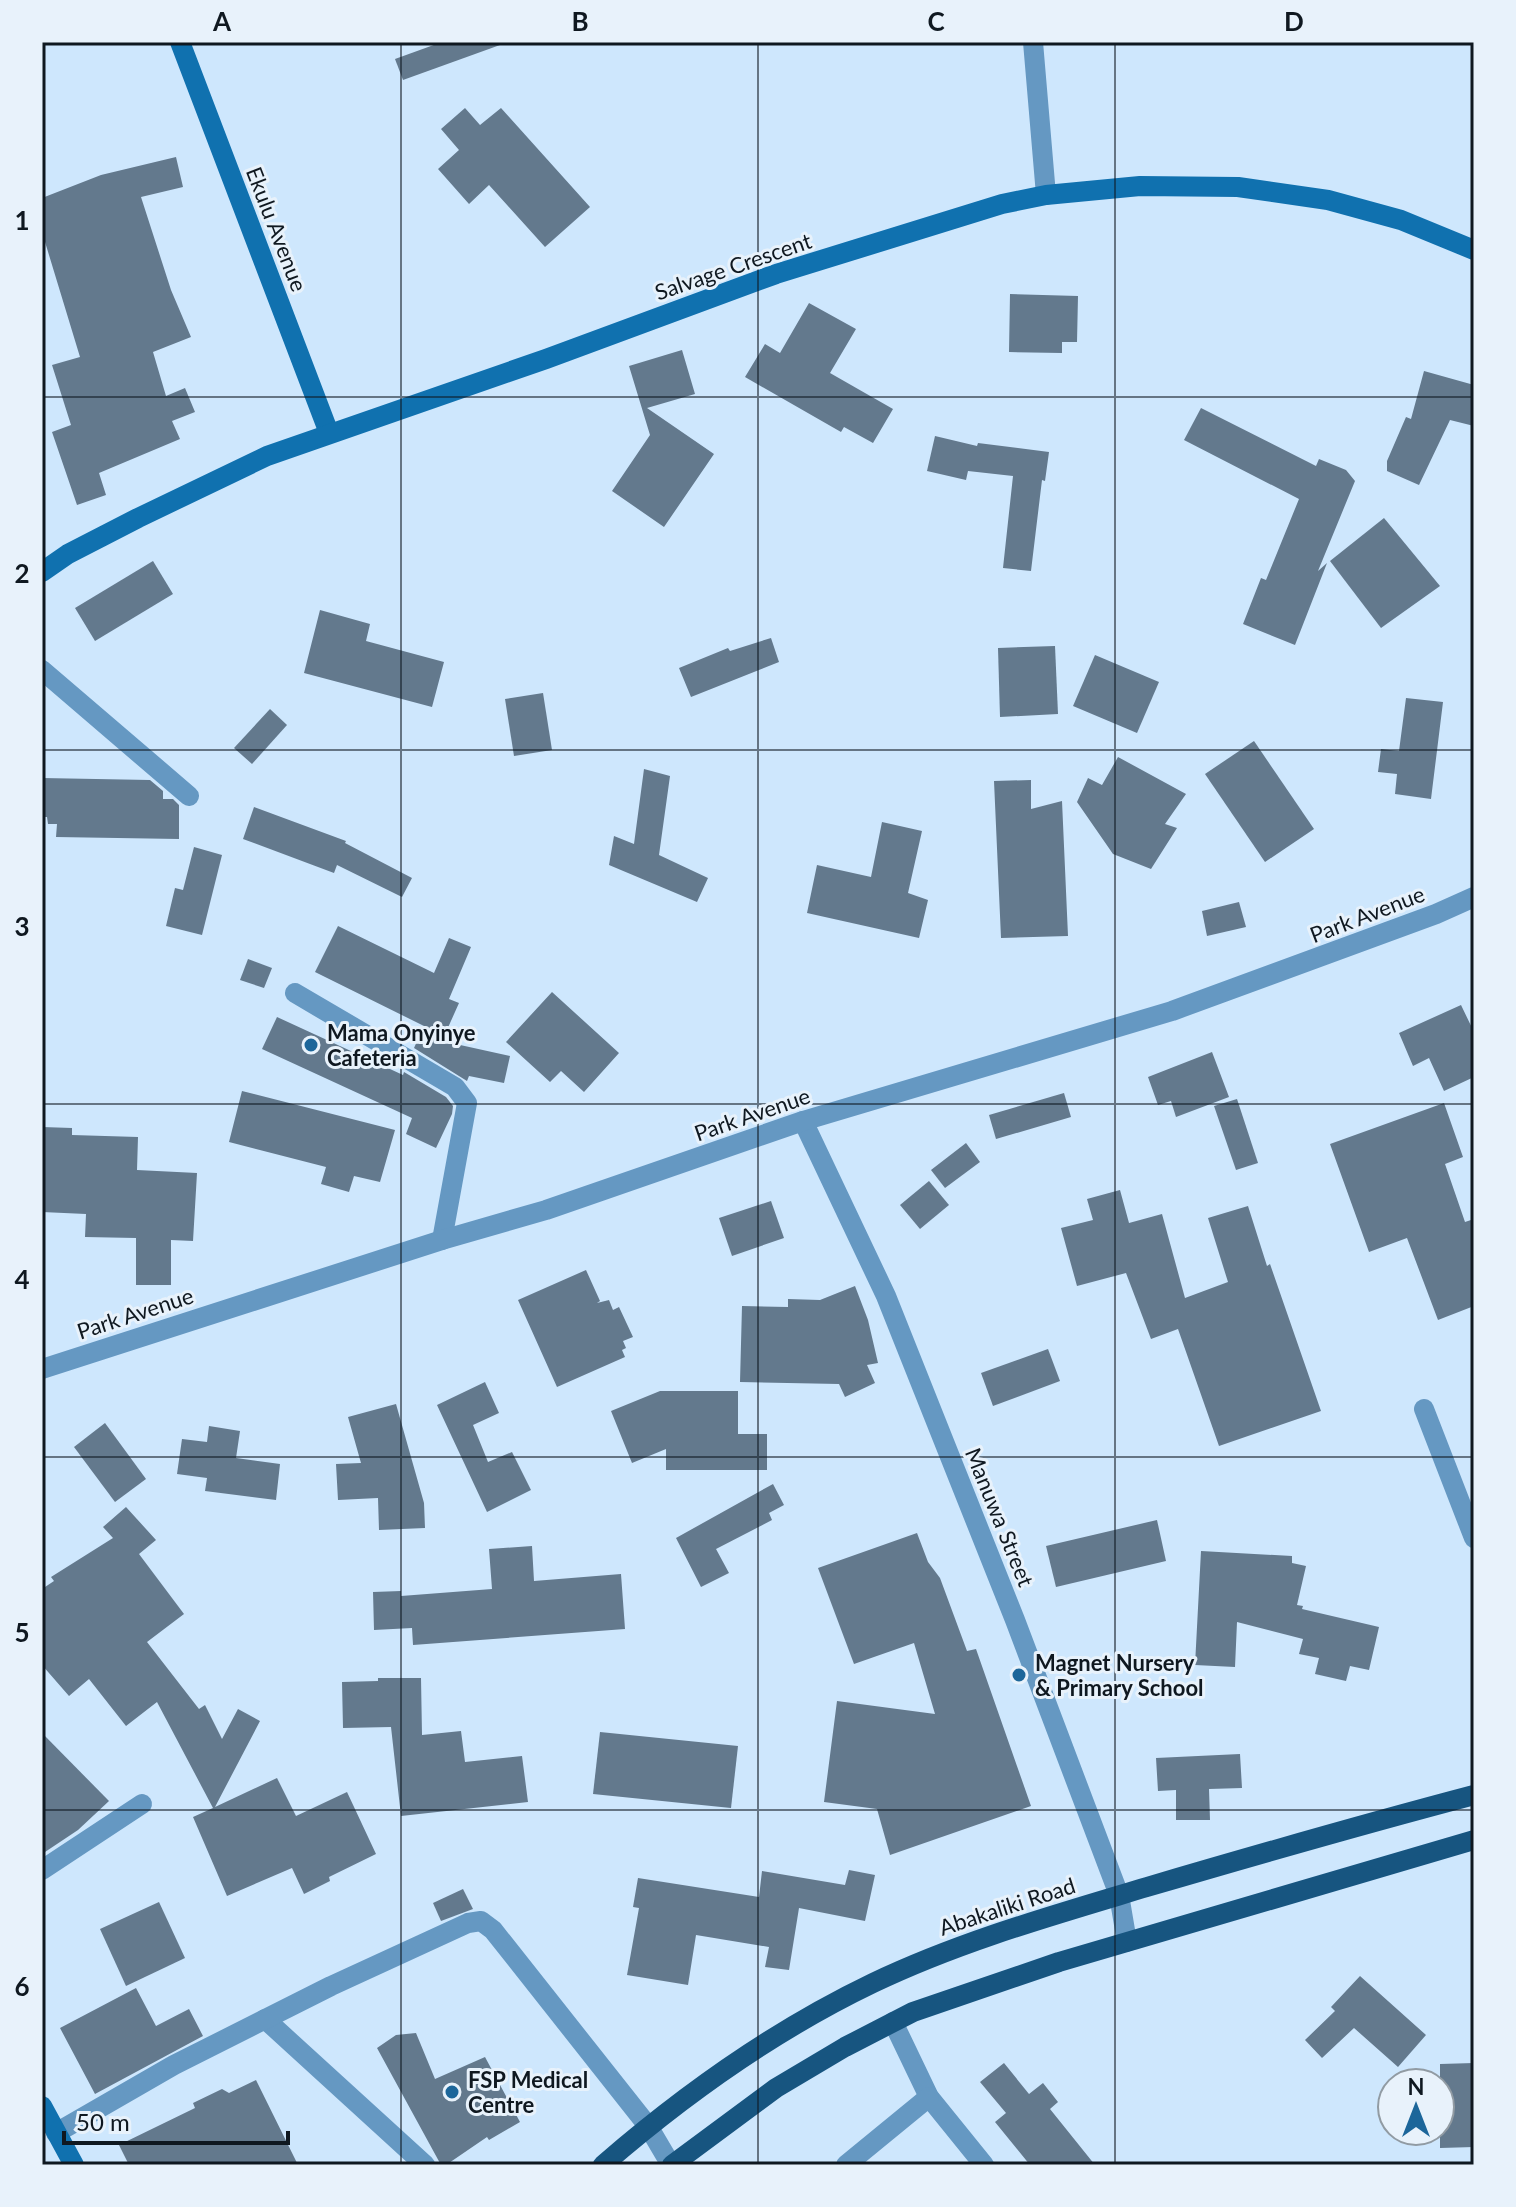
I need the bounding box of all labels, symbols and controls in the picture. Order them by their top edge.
text: A [212,5,232,37]
text: B [571,5,589,37]
text: C [927,5,945,37]
text: D [1284,5,1304,37]
street label: Ekulu Avenue [241,163,313,295]
text: 1 [14,204,30,236]
street label: Salvage Crescent [651,227,815,305]
text: 2 [14,557,30,589]
street label: Park Avenue [1306,880,1428,948]
text: 3 [14,910,30,942]
place label: Mama Onyinye Cafeteria [327,1019,476,1071]
marker: Mama Onyinye Cafeteria [302,1036,320,1054]
street label: Park Avenue [691,1082,813,1146]
text: 4 [14,1263,30,1295]
street label: Park Avenue [73,1282,197,1344]
street label: Manuwa Street [960,1444,1040,1590]
text: 5 [14,1616,30,1648]
place label: Magnet Nursery & Primary School [1035,1649,1204,1701]
marker: Magnet Nursery & Primary School [1010,1666,1028,1684]
street label: Abakaliki Road [936,1871,1078,1941]
text: 6 [14,1970,30,2002]
place label: FSP Medical Centre [468,2066,588,2118]
north arrow [1376,2067,1456,2147]
text: N [1408,2073,1424,2100]
marker: FSP Medical Centre [443,2083,461,2101]
scale bar [64,2095,288,2145]
text: 50 m [76,2107,130,2136]

